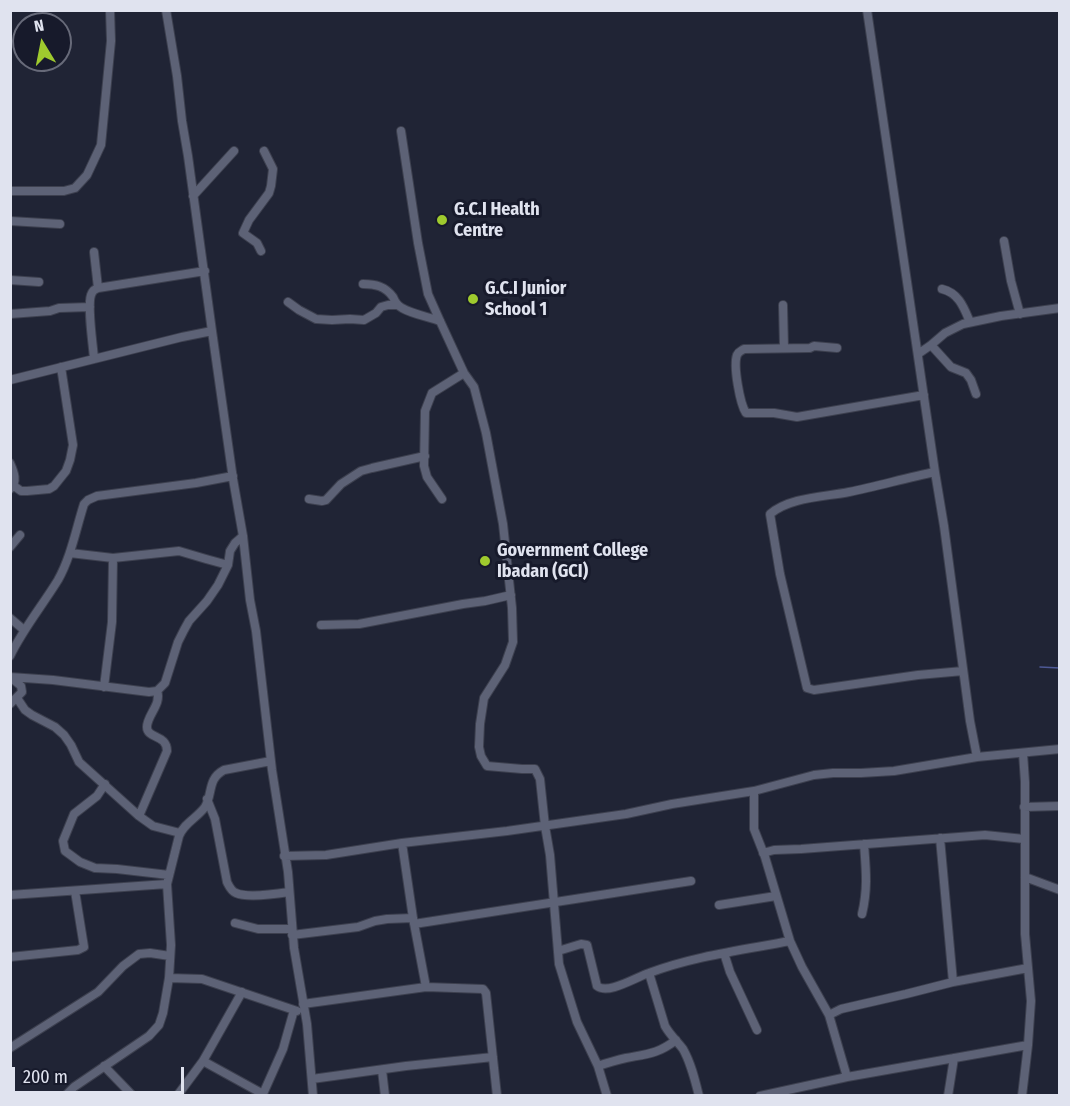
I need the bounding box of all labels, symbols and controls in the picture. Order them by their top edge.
north arrow [12,12,72,72]
text: N [33,16,46,36]
place label: G.C.I Health Centre [454,199,540,242]
marker: G.C.I Health Centre [435,213,449,227]
place label: G.C.I Junior School 1 [485,278,566,320]
marker: G.C.I Junior School 1 [466,292,480,306]
place label: Government College Ibadan (GCI) [497,540,648,582]
marker: Government College Ibadan (GCI) [478,554,492,568]
scale bar [15,1055,188,1093]
text: 200 m [23,1066,68,1088]

